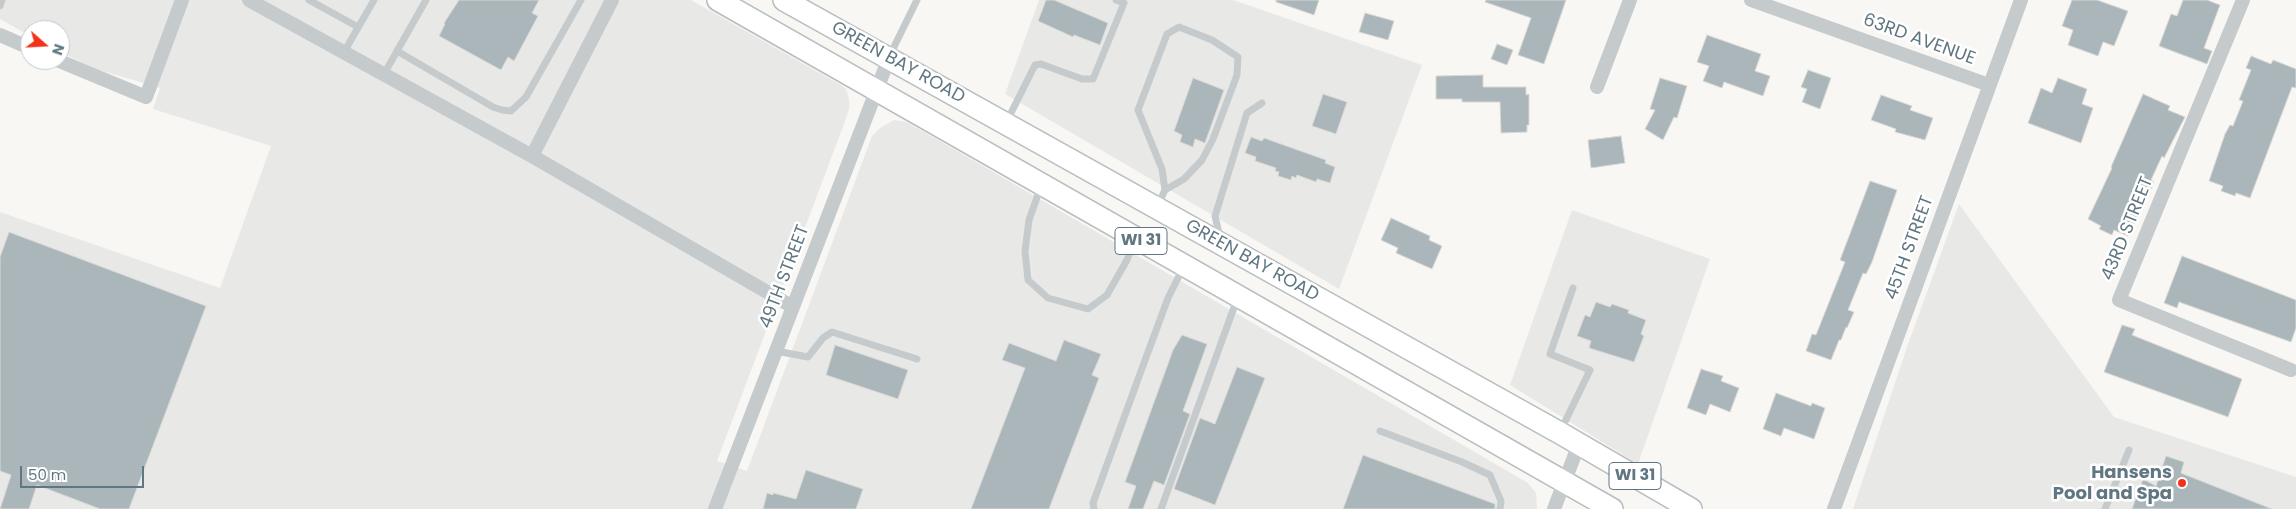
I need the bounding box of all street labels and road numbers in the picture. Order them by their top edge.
street label: 63RD AVENUE [1860,10,1978,70]
street label: GREEN BAY ROAD [827,17,969,109]
street label: 43RD STREET [2097,174,2159,284]
street label: 45TH STREET [1881,193,1939,303]
street label: GREEN BAY ROAD [1181,215,1323,307]
street label: 49TH STREET [755,222,815,332]
road number: WI 31 [1115,228,1167,255]
road number: WI 31 [1609,462,1661,490]

